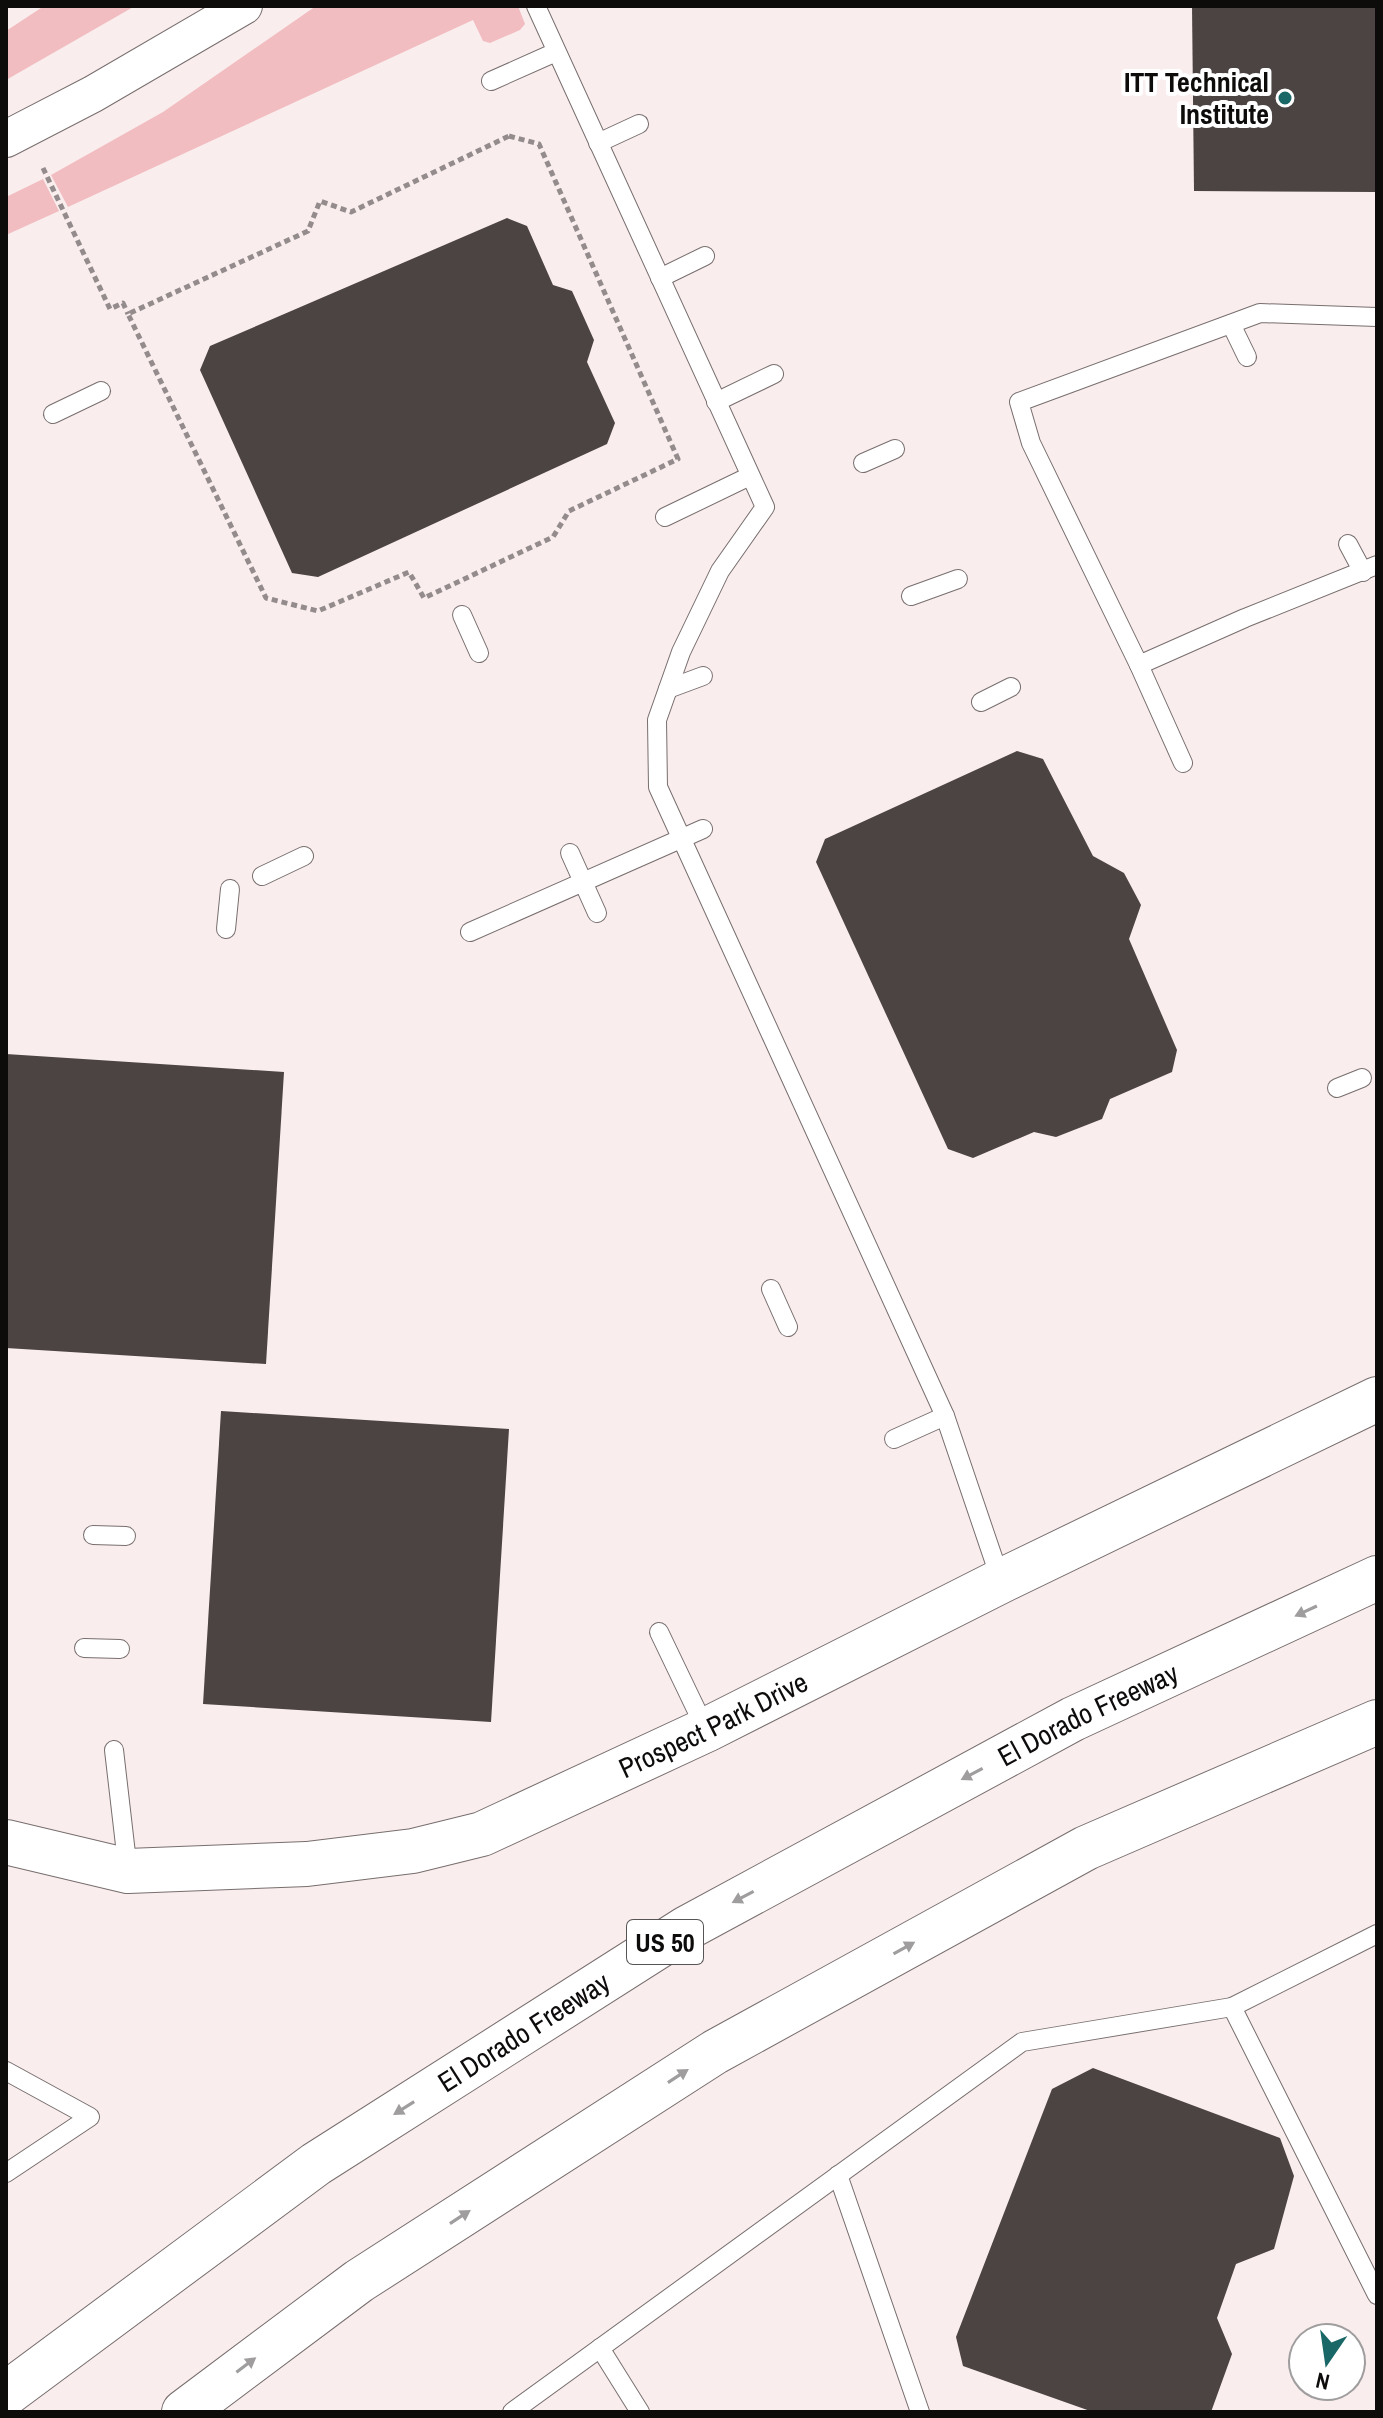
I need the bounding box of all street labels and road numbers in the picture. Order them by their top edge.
street label: El Dorado Freeway [991,1654,1185,1775]
street label: Prospect Park Drive [613,1663,814,1787]
road number: US 50 [627,1920,703,1964]
street label: El Dorado Freeway [430,1963,617,2101]

